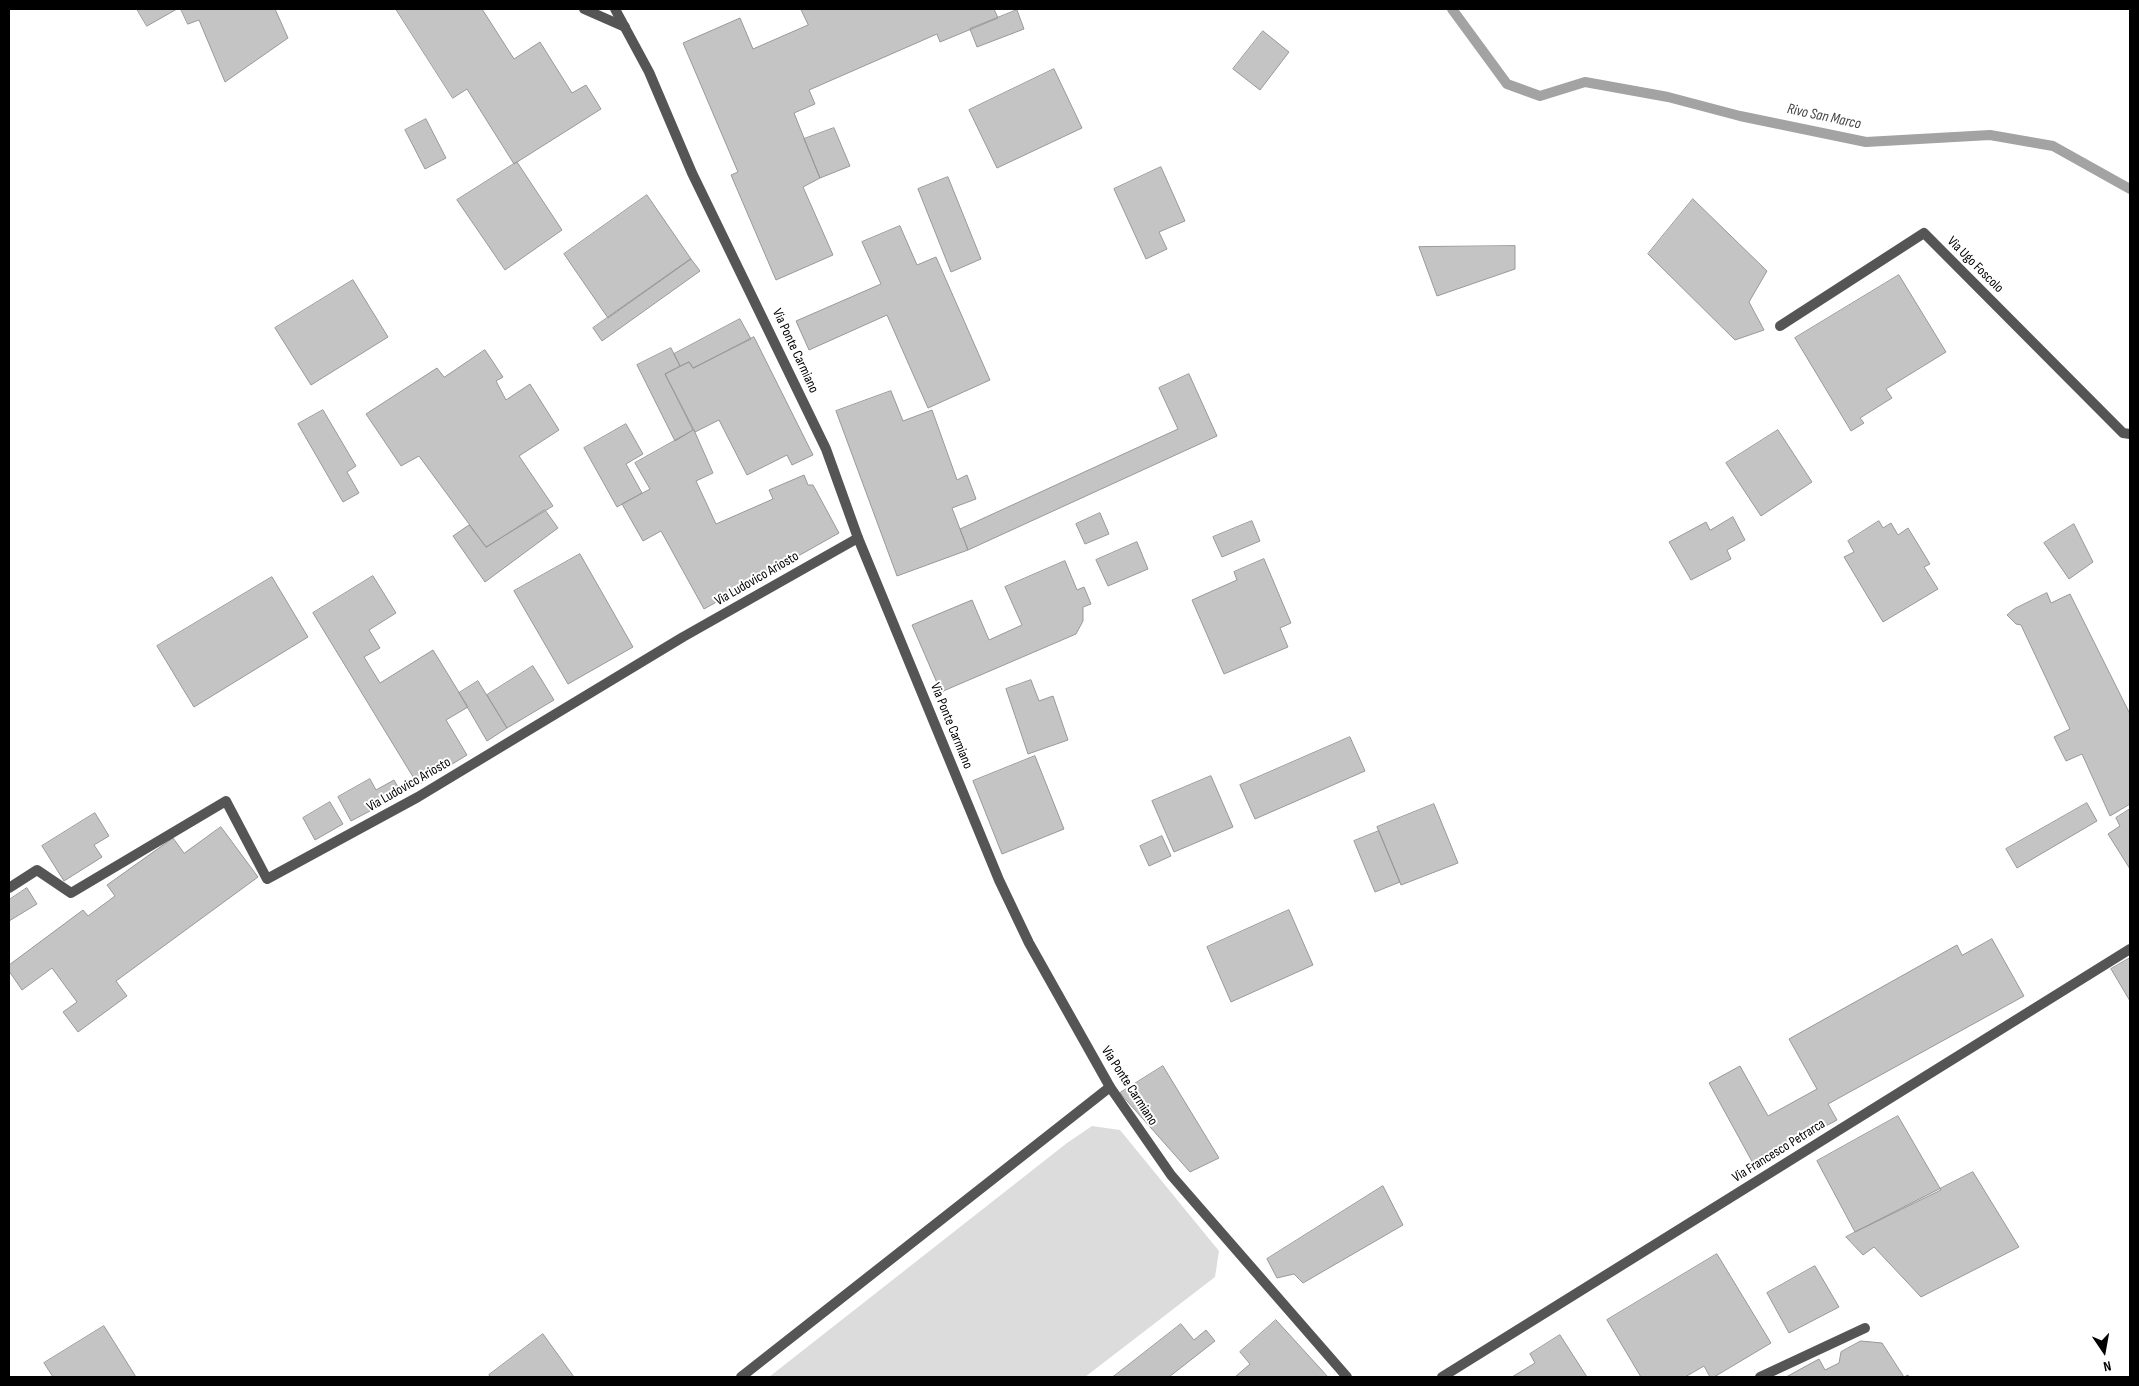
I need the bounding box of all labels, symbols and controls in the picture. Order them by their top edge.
water label: Rivo San Marco [1785,100,1863,134]
street label: Via Ugo Foscolo [1943,233,2007,297]
street label: Via Ponte Carmiano [768,306,822,396]
street label: Via Ludovico Ariosto [712,548,802,610]
street label: Via Ponte Carmiano [926,681,976,771]
street label: Via Ludovico Ariosto [364,754,454,816]
street label: Via Ponte Carmiano [1097,1043,1161,1129]
street label: Via Francesco Petrarca [1729,1116,1829,1186]
north arrow [2079,1326,2129,1376]
text: N [2102,1357,2113,1375]

